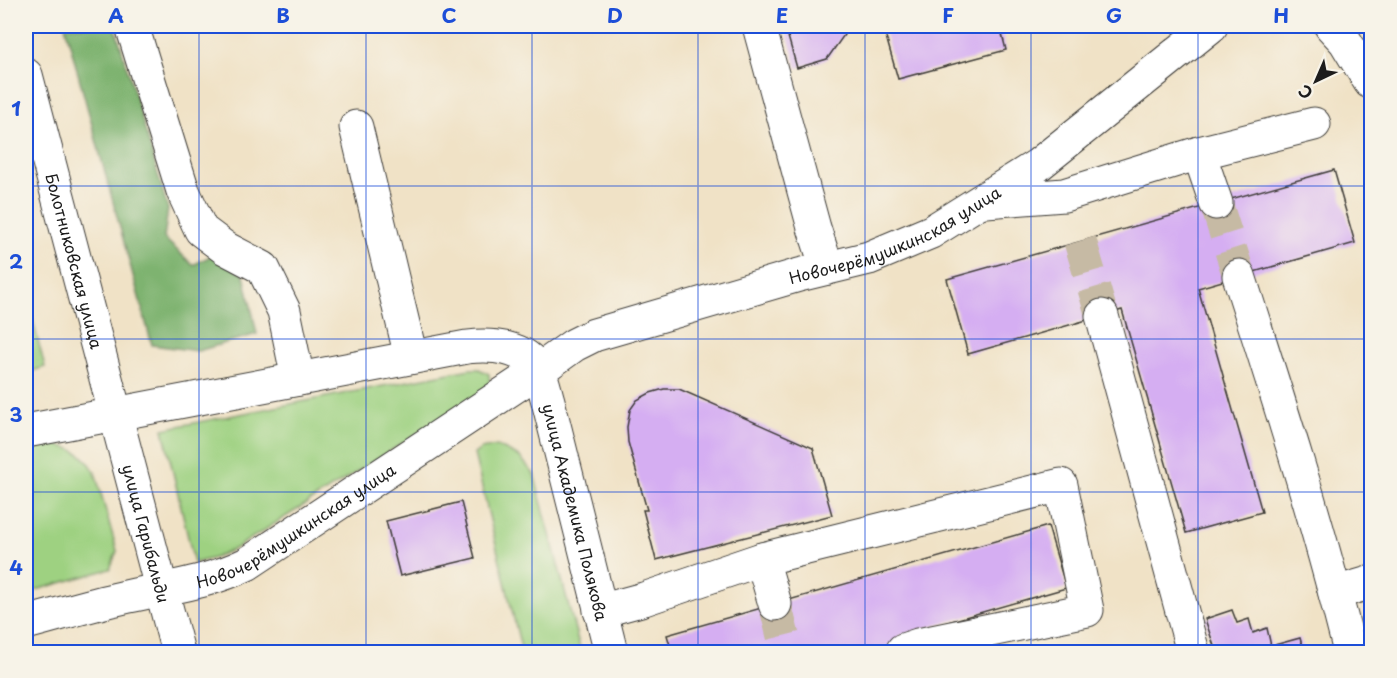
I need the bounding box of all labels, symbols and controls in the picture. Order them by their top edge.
text: A [108,0,124,30]
text: B [276,0,290,30]
text: C [441,0,457,30]
text: D [607,0,623,30]
text: E [776,0,788,30]
text: F [942,0,954,30]
text: G [1106,0,1122,30]
text: H [1273,0,1289,30]
north arrow [1286,51,1346,111]
text: С [1292,80,1318,105]
text: 1 [11,93,21,123]
street label: Болотниковская улица [40,170,110,351]
street label: Новочерёмушкинская улица [786,180,1005,289]
text: 2 [9,246,23,276]
text: 3 [9,399,23,429]
street label: улица Академика Полякова [537,401,615,623]
street label: Новочерёмушкинская улица [193,457,400,594]
street label: улица Гарибальди [117,461,176,605]
text: 4 [9,552,23,582]

